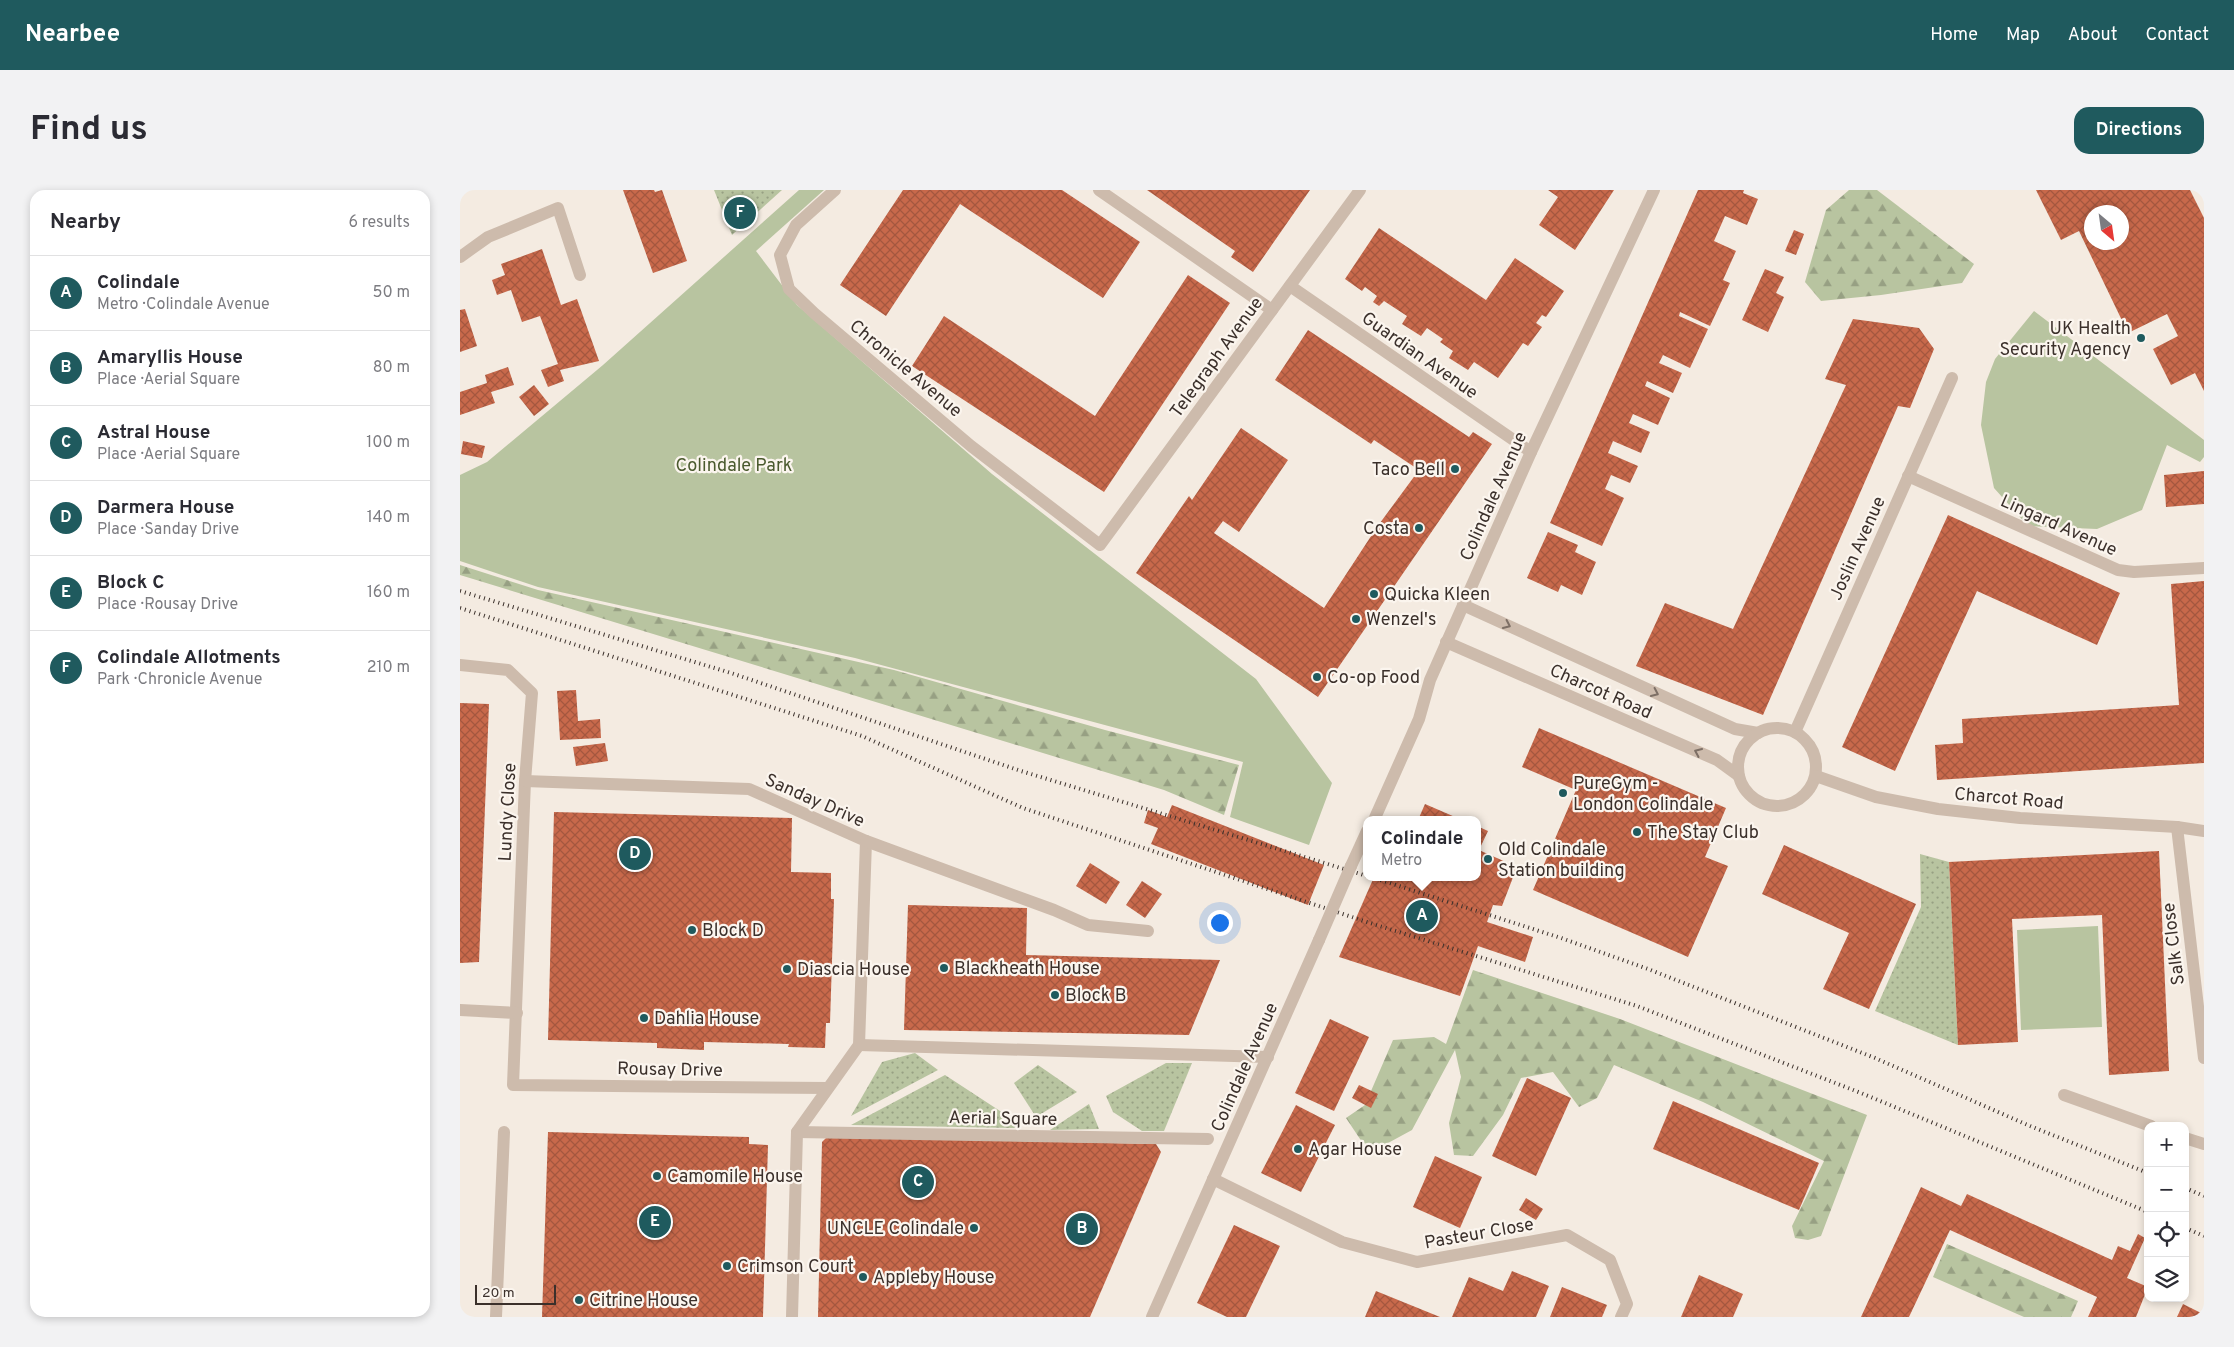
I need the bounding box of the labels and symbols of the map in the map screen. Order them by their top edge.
pin: F [724,194,756,232]
north arrow [2084,205,2129,250]
street label: Telegraph Avenue [1166,293,1269,423]
street label: Guardian Avenue [1356,307,1482,405]
street label: Chronicle Avenue [844,315,966,423]
place label: UK Health Security Agency [1999,318,2131,362]
marker: UK Health Security Agency [2135,332,2147,344]
street label: Colindale Avenue [1456,428,1533,565]
park label: Colindale Park [676,455,792,478]
place label: Taco Bell [1371,459,1445,482]
marker: Taco Bell [1449,463,1461,475]
street label: Lingard Avenue [1996,490,2120,562]
street label: Joslin Avenue [1825,493,1892,604]
place label: Costa [1363,518,1409,541]
marker: Costa [1413,522,1425,534]
place label: Quicka Kleen [1384,584,1490,607]
marker: Quicka Kleen [1368,588,1380,600]
place label: Wenzel's [1366,609,1436,632]
marker: Wenzel's [1350,613,1362,625]
one-way arrow [1502,619,1511,629]
street label: Charcot Road [1546,660,1655,725]
place label: Co-op Food [1327,667,1420,690]
marker: Co-op Food [1311,671,1323,683]
one-way arrow [1650,686,1659,697]
one-way arrow [1694,747,1703,758]
street label: Lundy Close [494,762,523,862]
street label: Sanday Drive [761,769,868,834]
place label: PureGym - London Colindale [1573,773,1713,817]
street label: Charcot Road [1953,783,2065,816]
marker: PureGym - London Colindale [1557,787,1569,799]
place label: The Stay Club [1647,822,1759,845]
marker: The Stay Club [1631,826,1643,838]
pin: D [619,835,651,873]
place label: Old Colindale Station building [1498,839,1625,883]
marker: Old Colindale Station building [1482,853,1494,865]
pin: A [1406,897,1438,935]
street label: Salk Close [2158,901,2191,986]
your location [1207,910,1233,936]
place label: Block D [702,920,764,943]
marker: Block D [686,924,698,936]
place label: Blackheath House [954,958,1100,981]
place label: Diascia House [797,959,910,982]
marker: Blackheath House [938,962,950,974]
marker: Diascia House [781,963,793,975]
place label: Block B [1065,985,1126,1008]
marker: Block B [1049,989,1061,1001]
street label: Colindale Avenue [1207,999,1284,1136]
place label: Dahlia House [654,1008,759,1031]
marker: Dahlia House [638,1012,650,1024]
street label: Rousay Drive [617,1058,723,1083]
street label: Aerial Square [948,1107,1057,1132]
place label: Agar House [1308,1139,1402,1162]
marker: Agar House [1292,1143,1304,1155]
pin: C [902,1163,934,1201]
place label: Camomile House [667,1166,803,1189]
marker: Camomile House [651,1170,663,1182]
pin: E [639,1203,671,1241]
pin: B [1066,1210,1098,1248]
street label: Pasteur Close [1423,1214,1536,1255]
place label: UNCLE Colindale [827,1218,964,1241]
marker: UNCLE Colindale [968,1222,980,1234]
place label: Crimson Court [737,1256,854,1279]
marker: Crimson Court [721,1260,733,1272]
place label: Appleby House [873,1267,994,1290]
marker: Appleby House [857,1271,869,1283]
scale bar [475,1282,556,1305]
place label: Citrine House [589,1290,698,1313]
marker: Citrine House [573,1294,585,1306]

